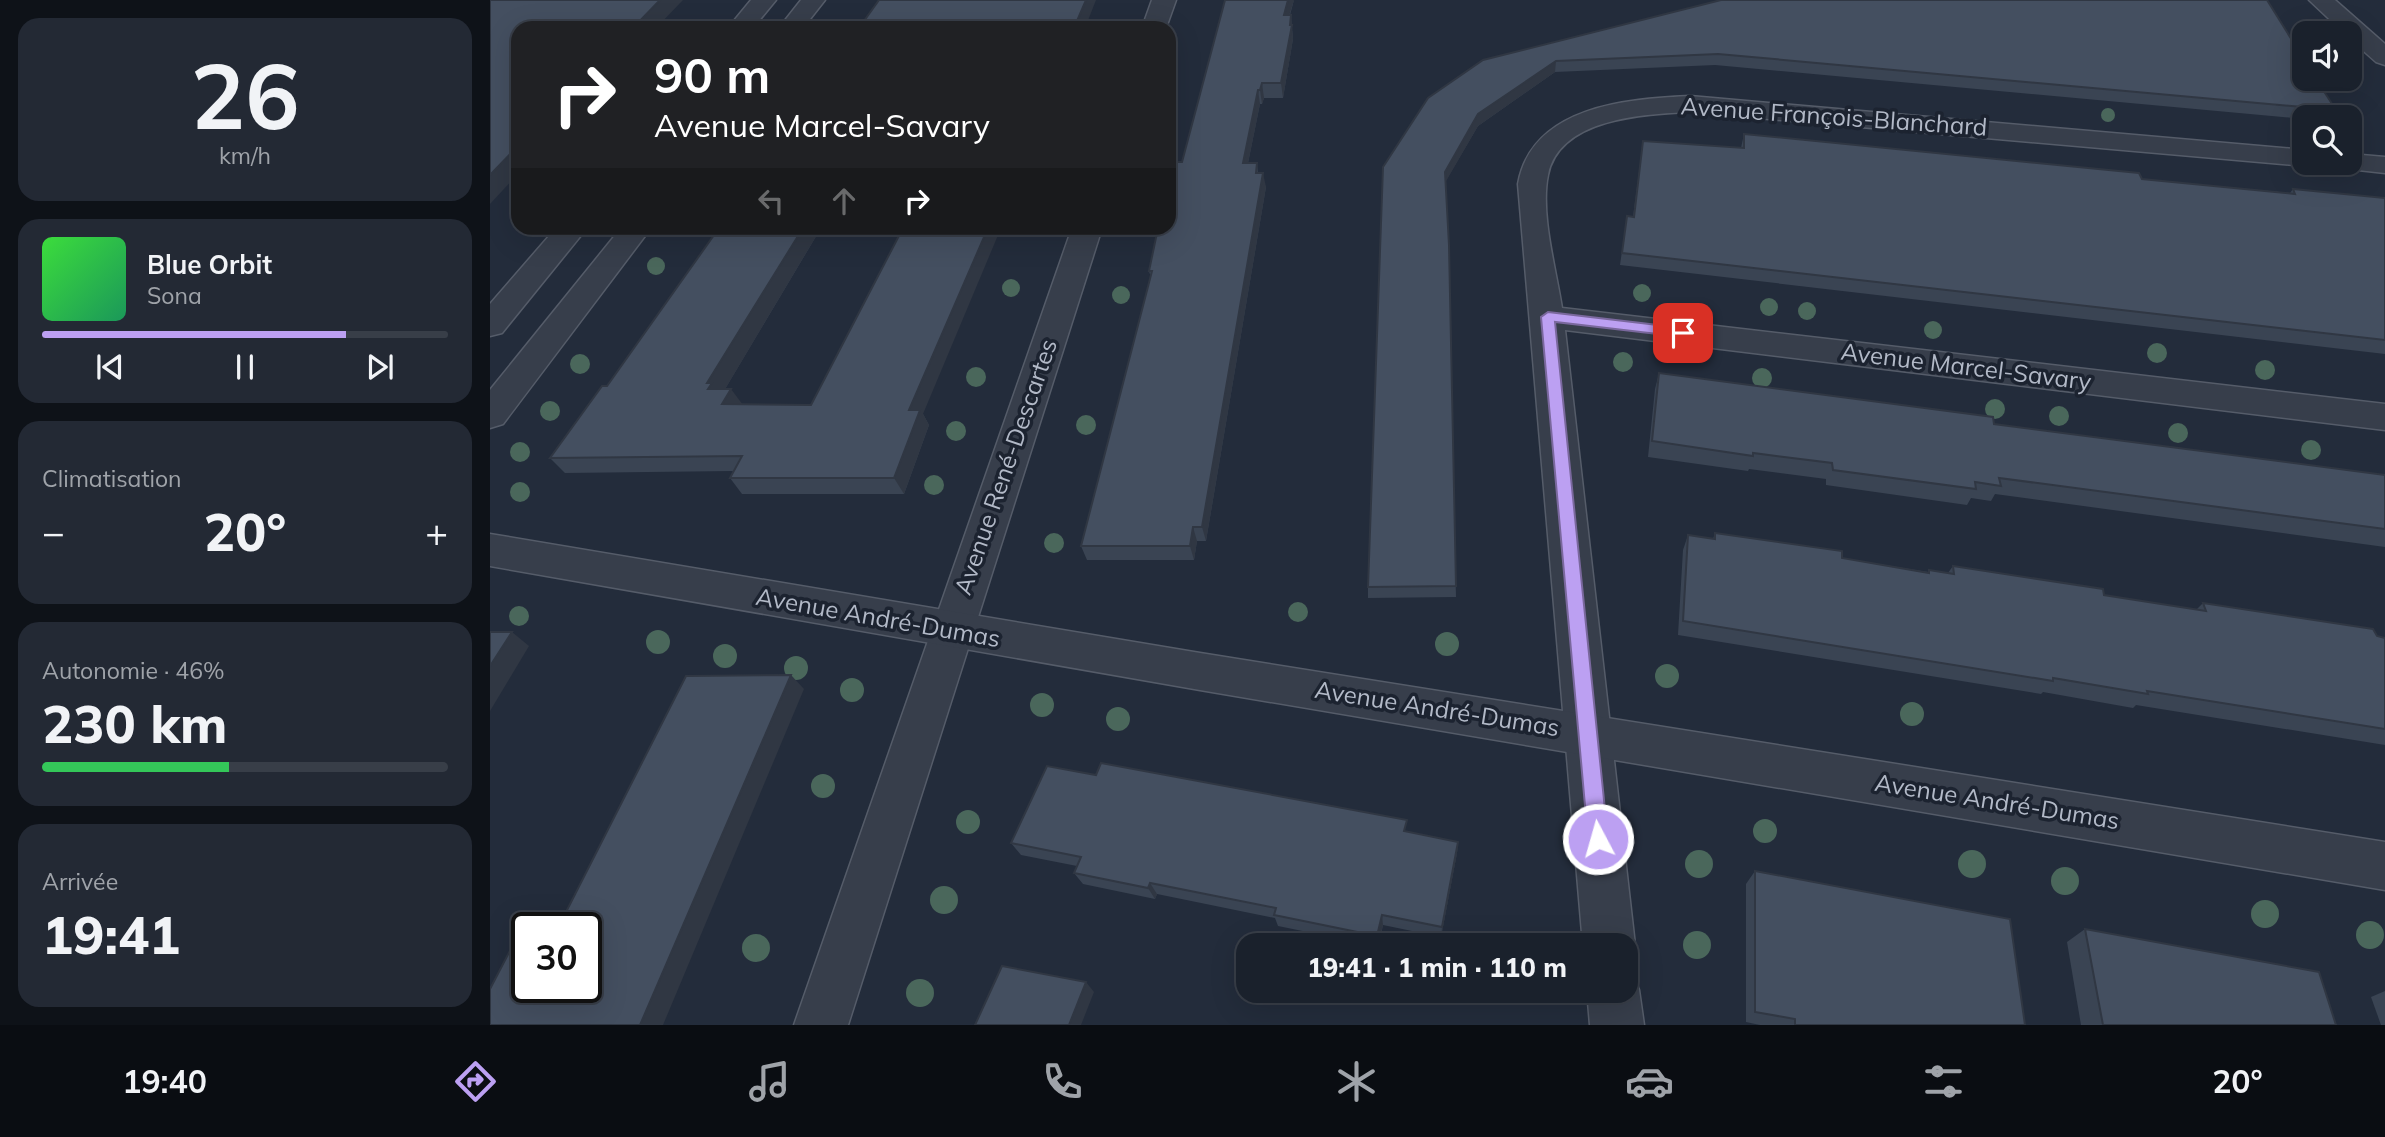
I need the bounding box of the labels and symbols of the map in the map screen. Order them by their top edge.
street label: Avenue François-Blanchard [1680,90,1988,142]
pin [1653,303,1713,363]
street label: Avenue René-Descartes [947,335,1063,599]
street label: Avenue Marcel-Savary [1839,336,2093,396]
street label: Avenue André-Dumas [754,581,1003,653]
street label: Avenue André-Dumas [1313,674,1562,742]
street label: Avenue André-Dumas [1873,767,2122,835]
position arrow [1561,802,1635,876]
speed limit sign: 30 [511,912,602,1003]

